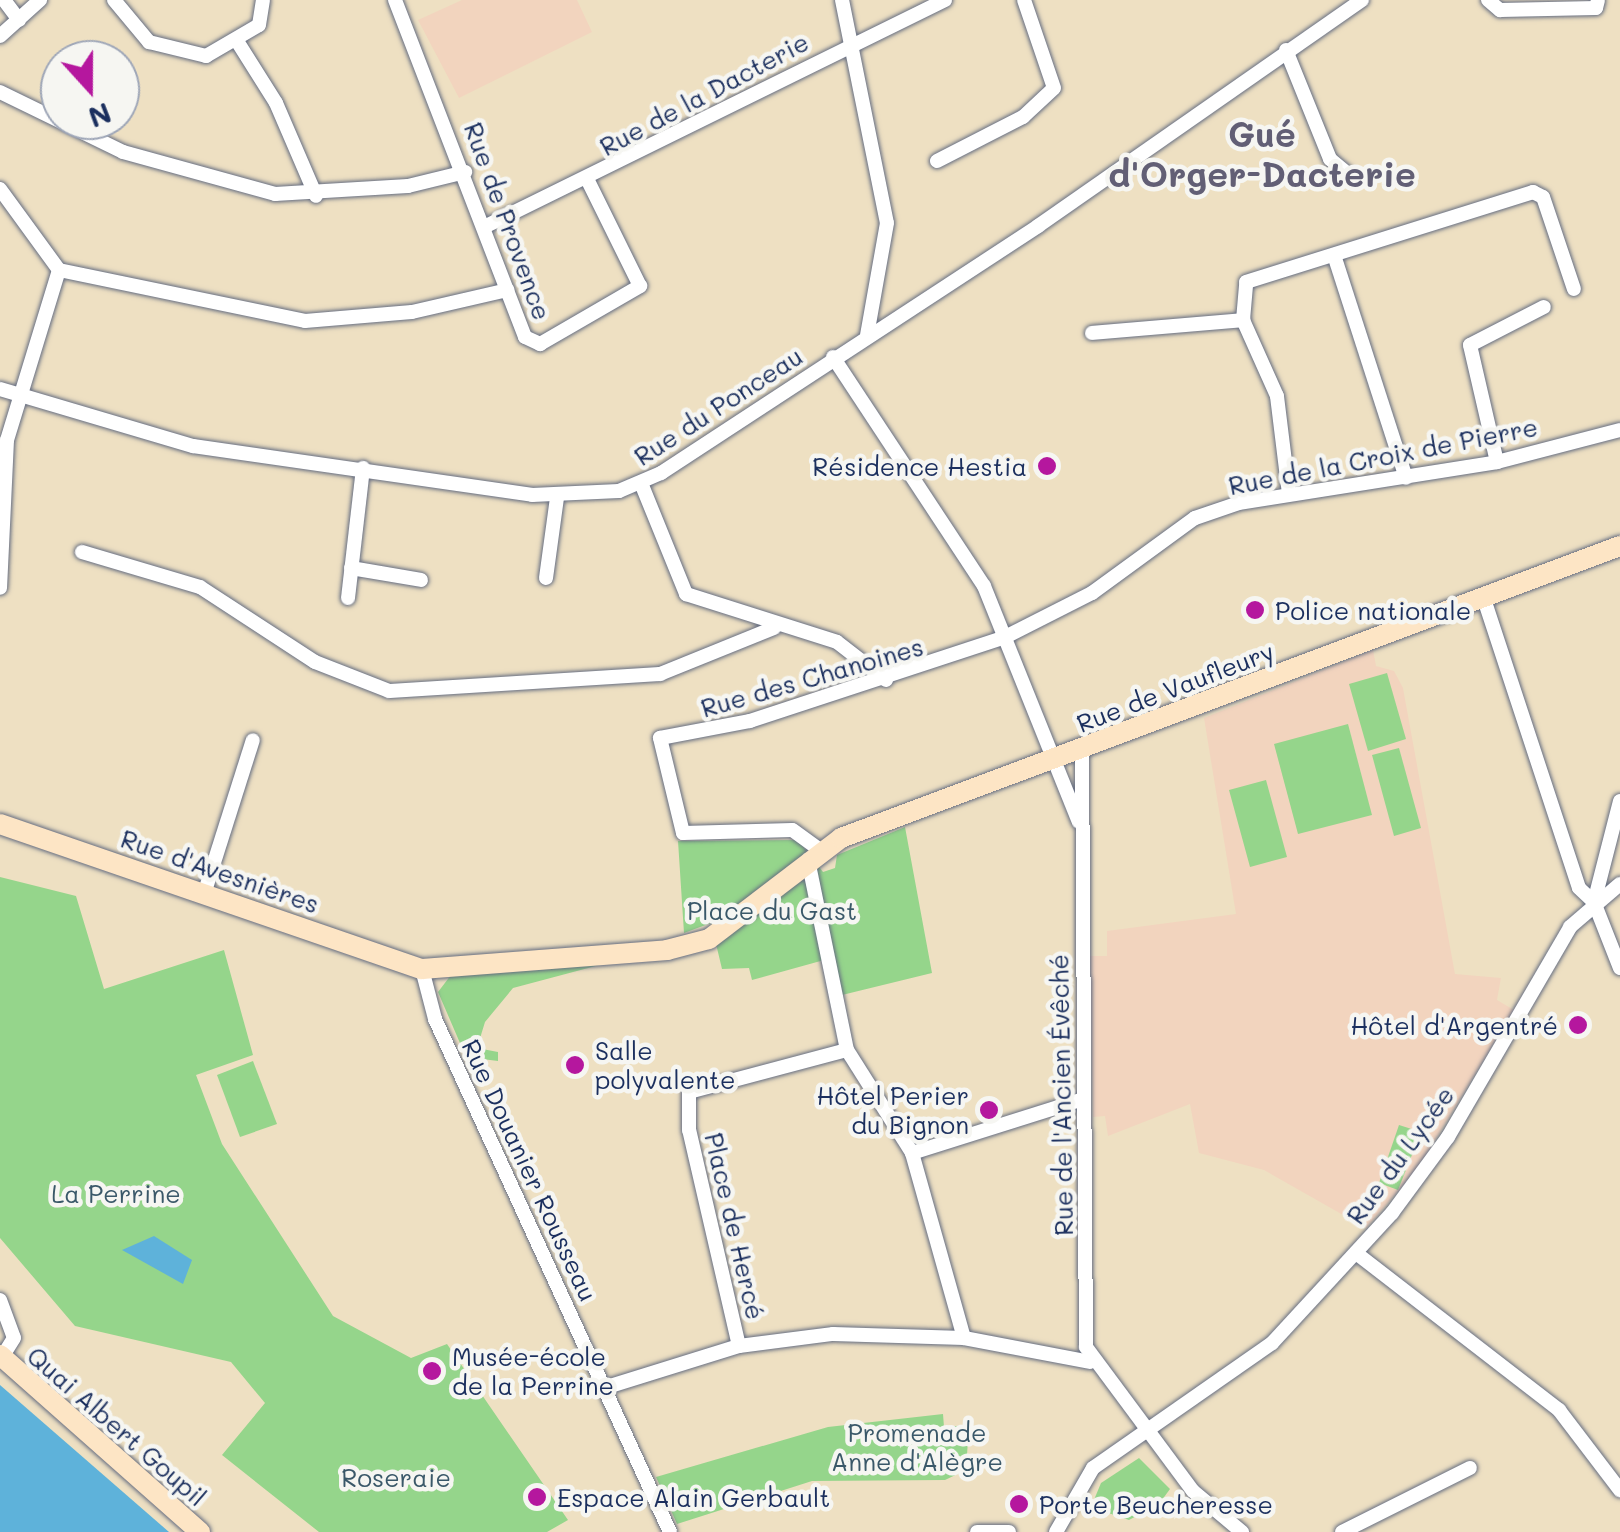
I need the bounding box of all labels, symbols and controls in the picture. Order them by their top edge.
street label: Rue de la Dacterie [595,26,813,162]
north arrow [40,40,140,140]
text: N [84,96,116,137]
district label: Gué d'Orger-Dacterie [1108,112,1416,194]
street label: Rue de Provence [458,118,558,324]
street label: Rue du Ponceau [628,341,808,471]
street label: Rue de la Croix de Pierre [1226,411,1540,501]
place label: Résidence Hestia [812,451,1027,481]
marker: Résidence Hestia [1036,455,1058,477]
place label: Police nationale [1275,595,1471,625]
marker: Police nationale [1244,599,1266,621]
street label: Rue des Chanoines [697,631,927,723]
street label: Rue de Vaufleury [1072,636,1278,738]
street label: Rue d'Avesnières [117,823,323,919]
park label: Place du Gast [687,895,857,925]
street label: Rue de l'Ancien Évêché [1044,954,1078,1236]
place label: Hôtel d'Argentré [1351,1010,1558,1040]
marker: Hôtel d'Argentré [1567,1014,1589,1036]
street label: Rue Douanier Rousseau [456,1034,604,1306]
place label: Salle polyvalente [595,1036,735,1095]
marker: Salle polyvalente [564,1054,586,1076]
street label: Rue du Lycée [1340,1080,1460,1230]
place label: Hôtel Perier du Bignon [817,1081,969,1140]
marker: Hôtel Perier du Bignon [978,1099,1000,1121]
street label: Place de Hercé [699,1130,771,1322]
park label: La Perrine [51,1178,181,1208]
street label: Quai Albert Goupil [21,1340,213,1512]
place label: Musée-école de la Perrine [452,1342,614,1401]
marker: Musée-école de la Perrine [421,1360,443,1382]
park label: Promenade Anne d'Alègre [831,1418,1003,1477]
park label: Roseraie [341,1462,451,1492]
place label: Espace Alain Gerbault [557,1482,830,1512]
marker: Espace Alain Gerbault [526,1486,548,1508]
place label: Porte Beucheresse [1039,1489,1273,1519]
marker: Porte Beucheresse [1008,1493,1030,1515]

